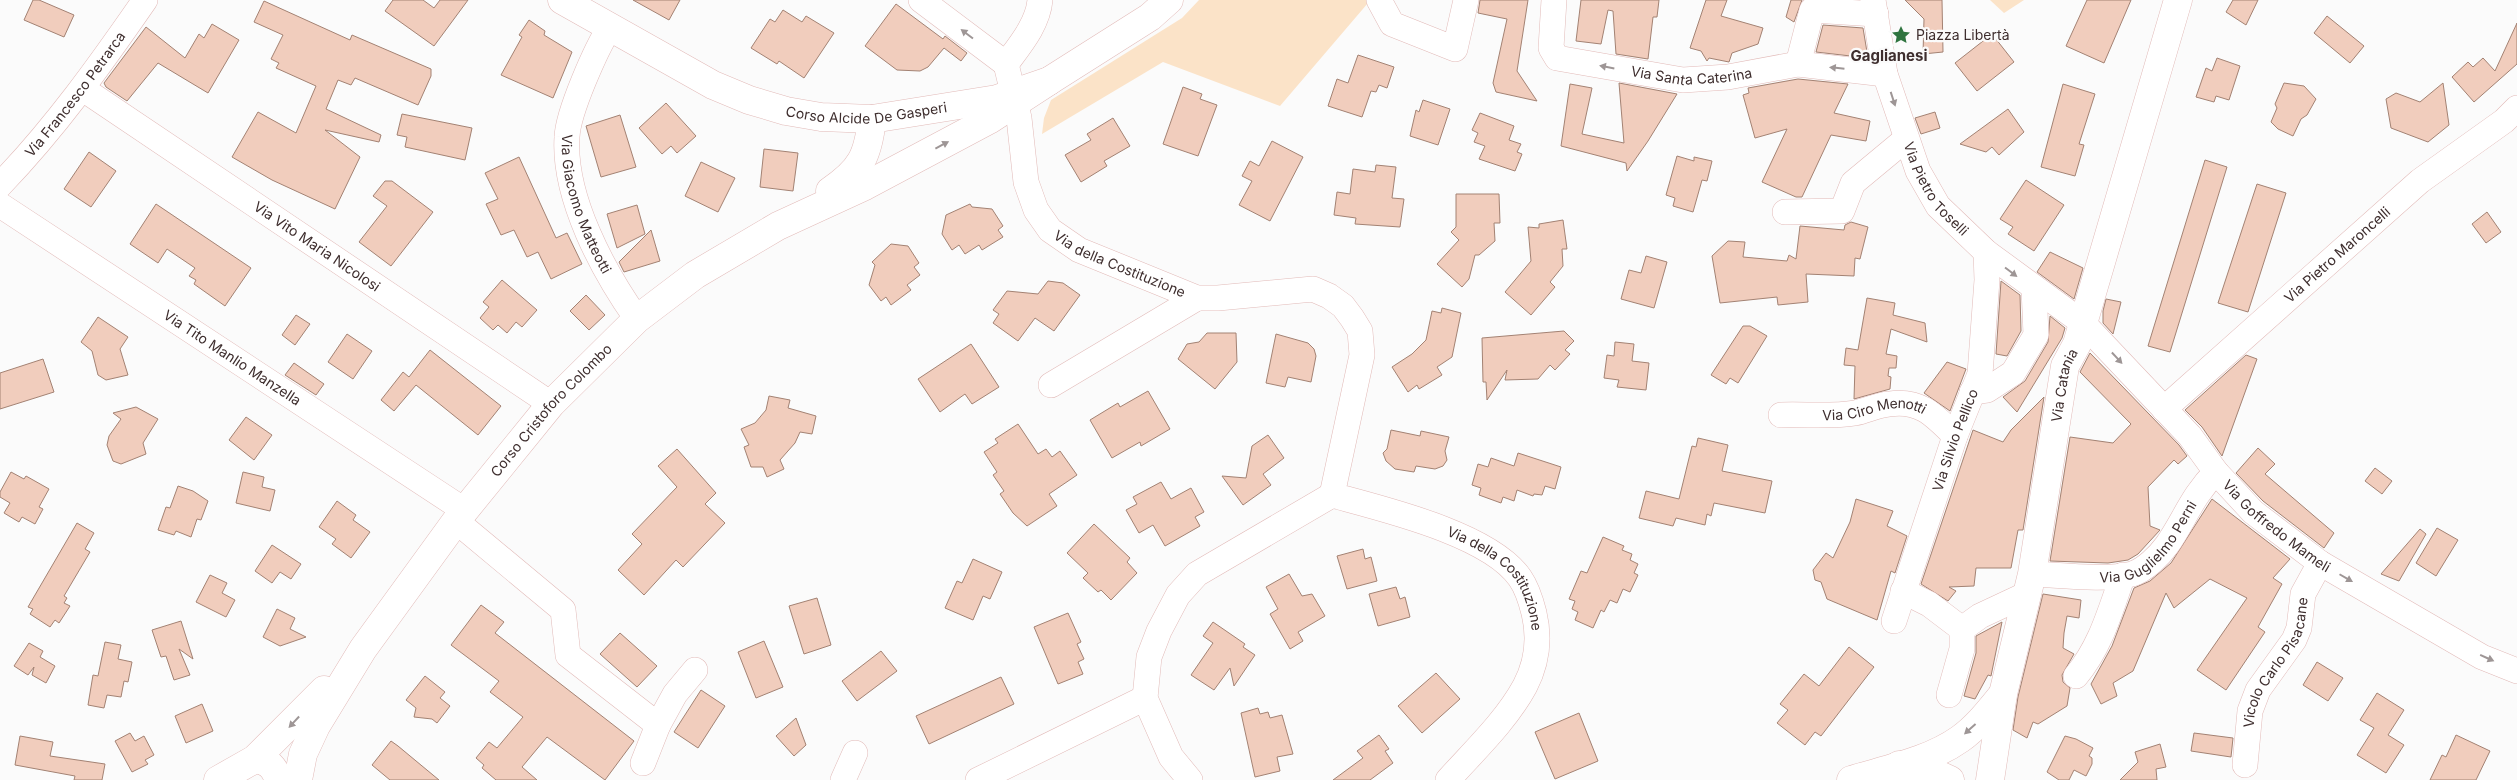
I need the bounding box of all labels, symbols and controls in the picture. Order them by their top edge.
place icon: Piazza Libertà [1890,24,1912,46]
place label: Piazza Libertà [1916,26,2010,43]
street label: Via Francesco Petrarca [21,28,128,160]
one-way arrow [961,29,974,40]
district label: Gaglianesi [1850,46,1928,65]
street label: Via Santa Caterina [1630,62,1753,88]
one-way arrow [1599,63,1615,71]
one-way arrow [1829,64,1845,72]
one-way arrow [1890,92,1898,107]
street label: Corso Alcide De Gasperi [785,98,948,127]
street label: Via Giacomo Matteotti [559,134,615,276]
street label: Via Pietro Toselli [1901,140,1972,239]
one-way arrow [935,141,949,149]
street label: Via Vito Maria Nicolosi [251,197,384,295]
street label: Via Pietro Maroncelli [2280,203,2393,306]
street label: Via della Costituzione [1051,226,1188,300]
one-way arrow [2004,266,2017,277]
street label: Via Tito Manlio Manzella [161,306,305,409]
street label: Corso Cristoforo Colombo [487,340,615,480]
street label: Via Catania [2047,345,2081,423]
one-way arrow [2111,352,2123,364]
street label: Via Silvio Pellico [1928,386,1981,493]
street label: Via Ciro Menotti [1822,394,1930,423]
street label: Via Goffredo Mameli [2220,476,2334,575]
street label: Via Guglielmo Perni [2099,497,2200,585]
street label: Via della Costituzione [1445,522,1546,631]
one-way arrow [2338,574,2353,582]
street label: Vicolo Carlo Pisacane [2240,596,2311,728]
one-way arrow [2480,655,2494,663]
one-way arrow [288,716,300,728]
one-way arrow [1963,724,1976,735]

